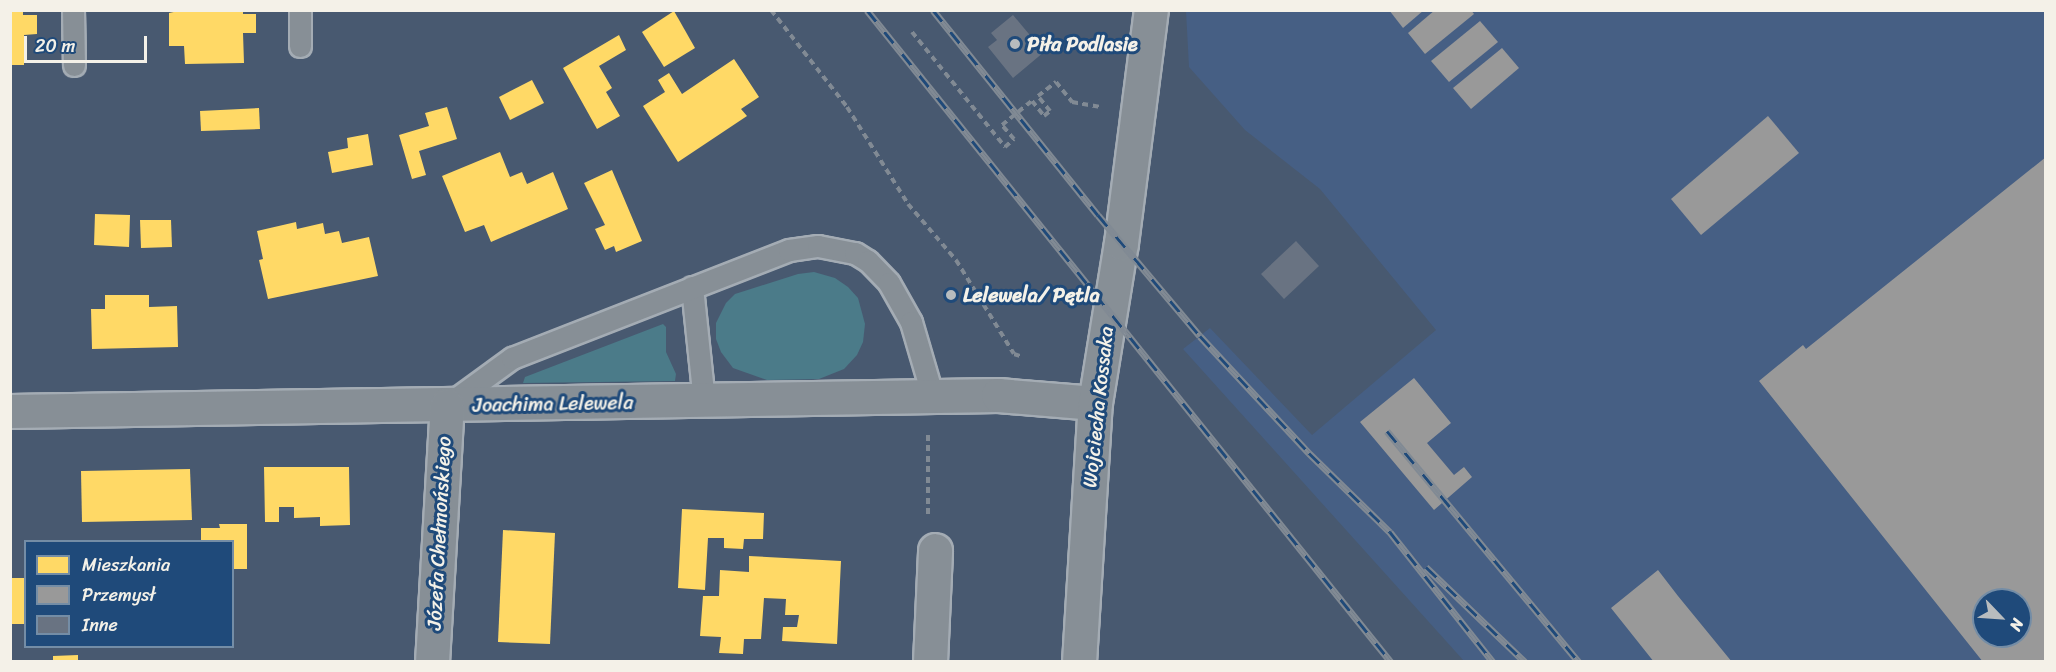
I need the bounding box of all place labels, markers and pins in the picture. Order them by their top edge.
place label: Piła Podlasie [1027,32,1139,56]
marker: Piła Podlasie [1008,37,1022,51]
place label: Lelewela/ Pętla [963,283,1100,307]
marker: Lelewela/ Pętla [944,288,958,302]

